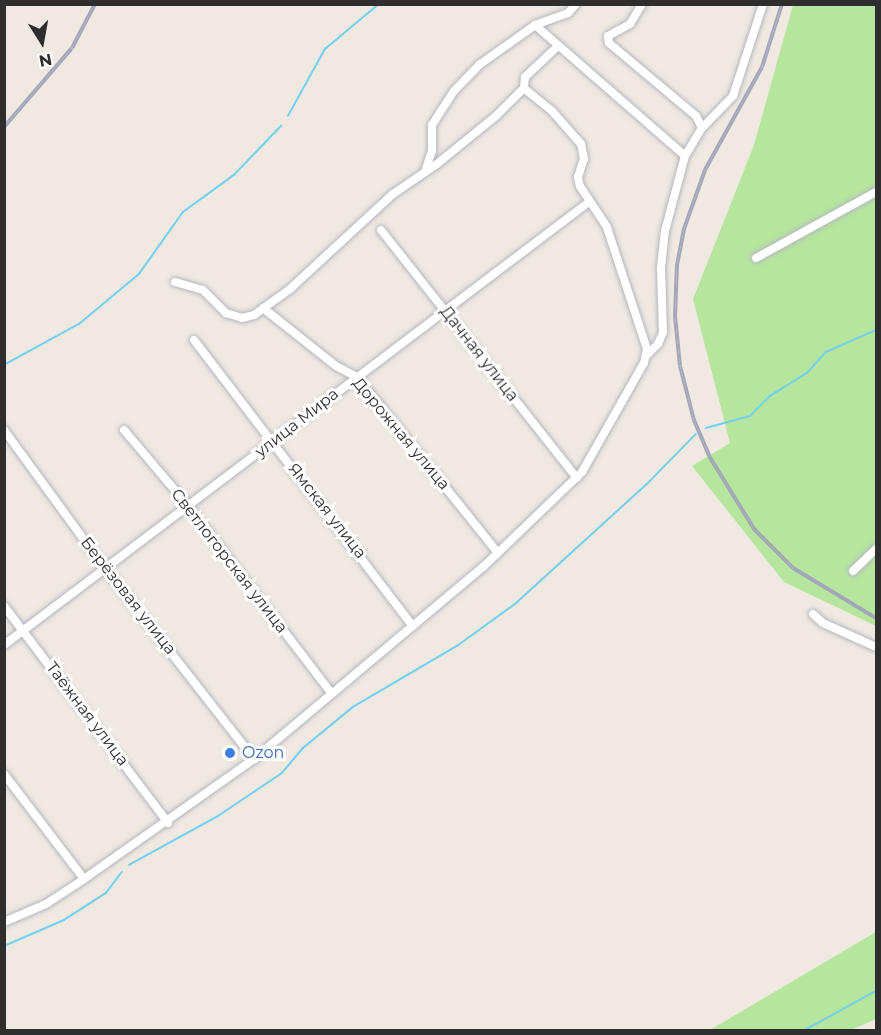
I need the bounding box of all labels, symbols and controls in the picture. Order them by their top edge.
north arrow [12,12,72,72]
text: N [37,50,54,71]
street label: Дачная улица [436,303,522,405]
street label: Дорожная улица [348,374,454,494]
street label: улица Мира [251,384,343,462]
street label: Ямская улица [284,460,370,562]
street label: Светлогорская улица [167,485,291,637]
street label: Берёзовая улица [76,533,180,659]
street label: Таёжная улица [42,658,132,770]
place label: Ozon [242,743,284,763]
marker: Ozon [223,746,237,760]

